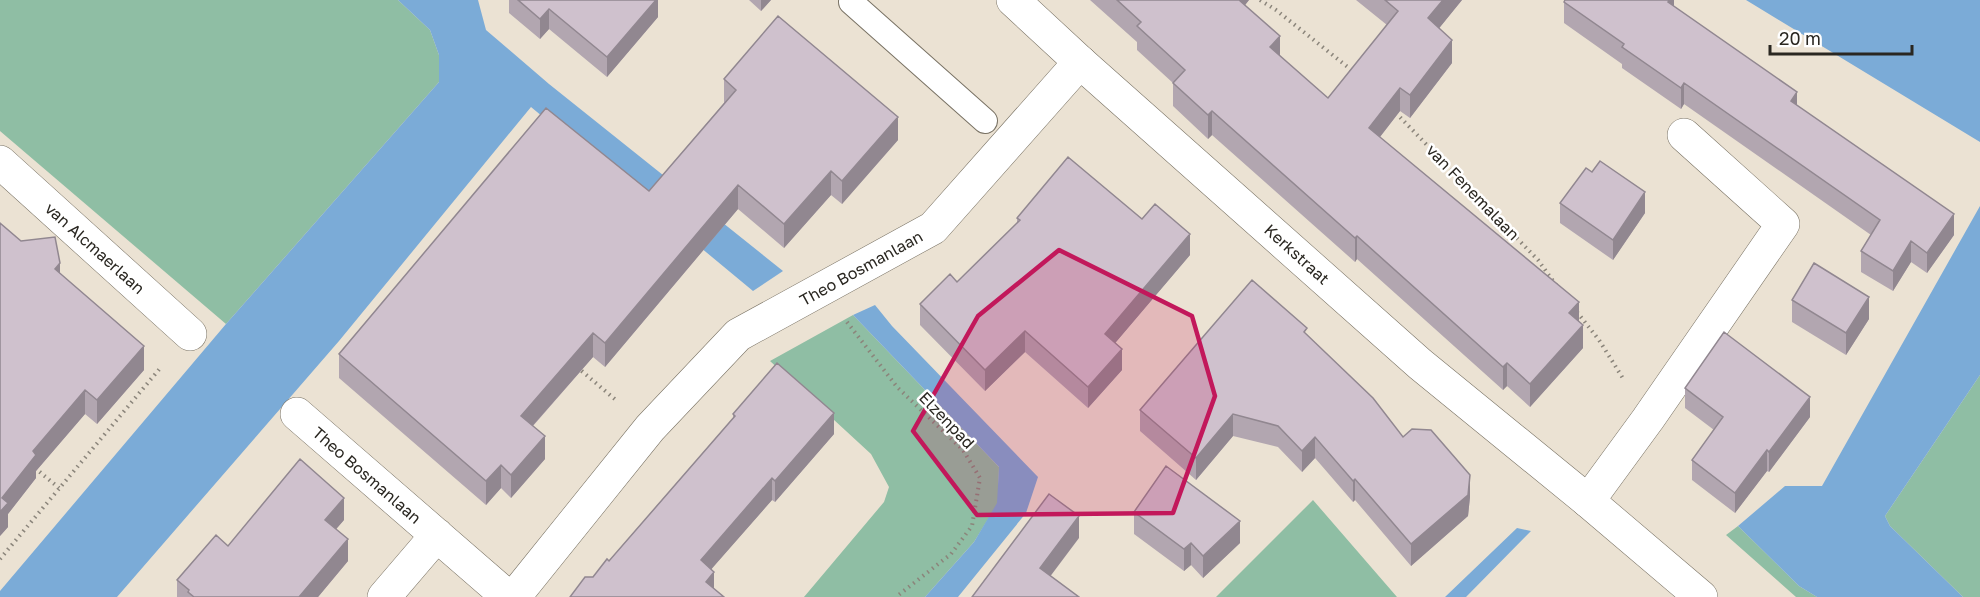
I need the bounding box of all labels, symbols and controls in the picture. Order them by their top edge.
scale bar [1770,18,1912,56]
text: 20 m [1779,27,1821,49]
street label: van Fenemalaan [1422,140,1524,244]
street label: van Alcmaerlaan [41,198,149,298]
street label: Kerkstraat [1260,220,1334,288]
street label: Theo Bosmanlaan [796,226,926,310]
street label: Elzenpad [915,387,979,453]
street label: Theo Bosmanlaan [309,422,425,528]

